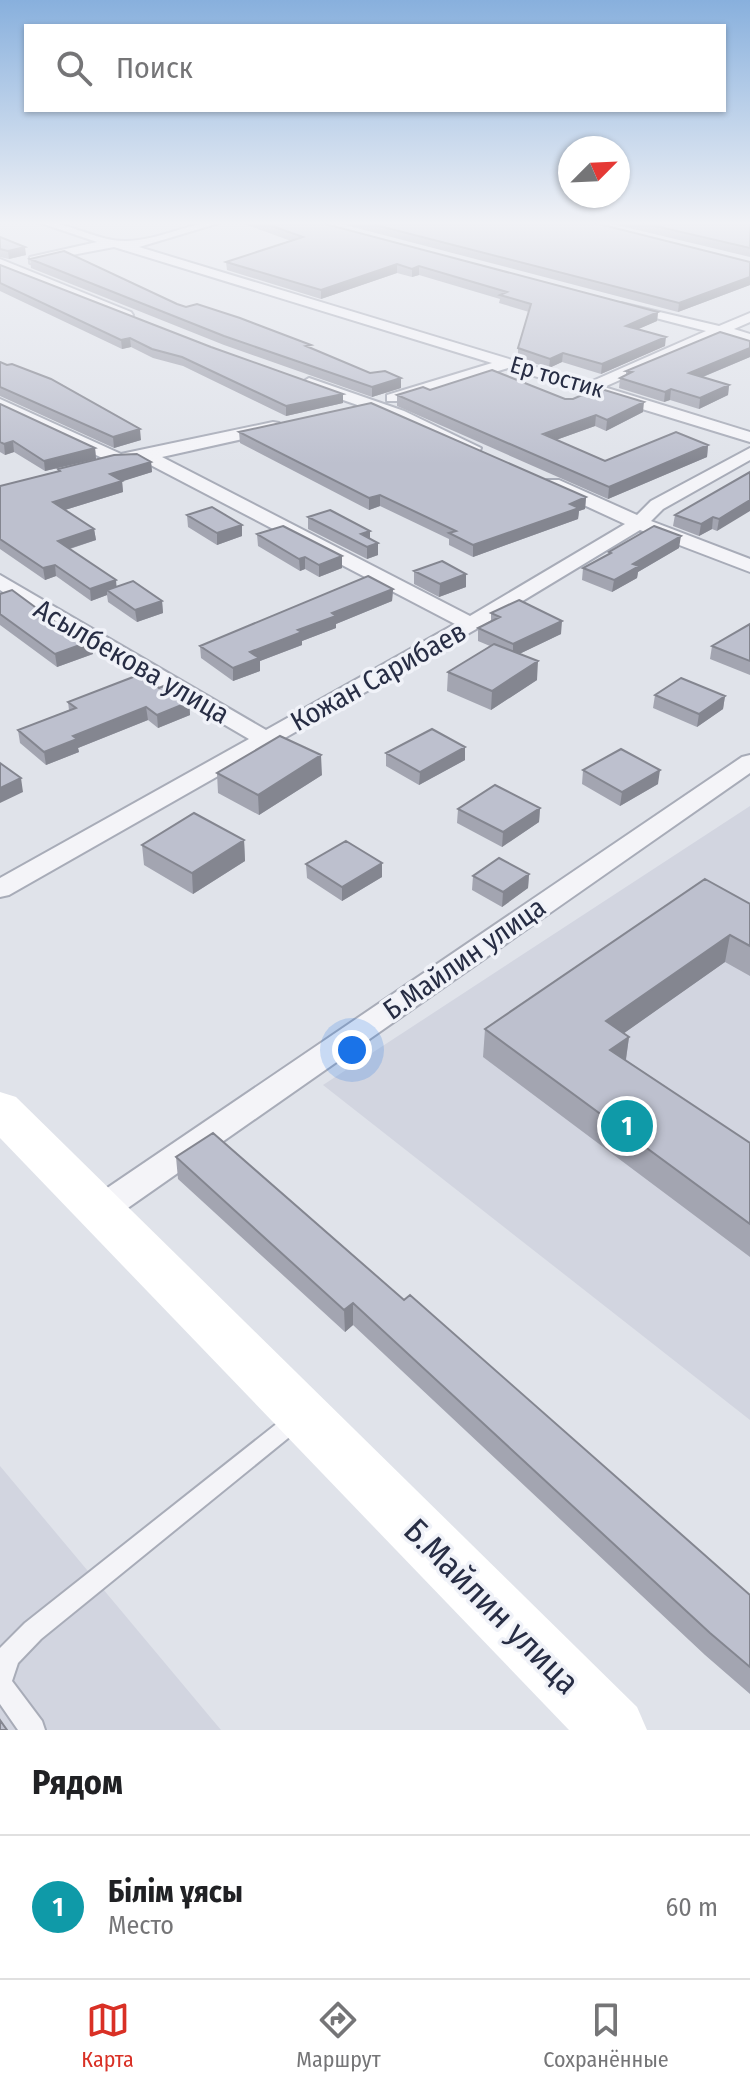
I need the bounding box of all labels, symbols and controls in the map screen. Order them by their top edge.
search box [24,24,726,112]
icon: search [52,46,96,90]
text: Поиск [116,50,193,86]
north arrow [558,136,630,208]
street label: Ер тостик [507,350,608,404]
street label: Асылбекова улица [28,592,235,731]
street label: Кожан Сарибаев [285,615,472,738]
street label: Б.Майлин улица [377,890,552,1027]
your location [332,1030,372,1070]
pin: 1 [601,1096,653,1156]
street label: Б.Майлин улица [395,1510,588,1703]
text: Рядом [32,1762,123,1803]
text: Білім ұясы [108,1874,243,1910]
text: 1 [53,1892,64,1923]
text: 60 m [665,1892,718,1923]
text: Место [108,1910,174,1941]
tab: Карта [81,1998,134,2073]
tab: Маршрут [296,1998,381,2073]
tab: Сохранённые [543,1998,669,2073]

